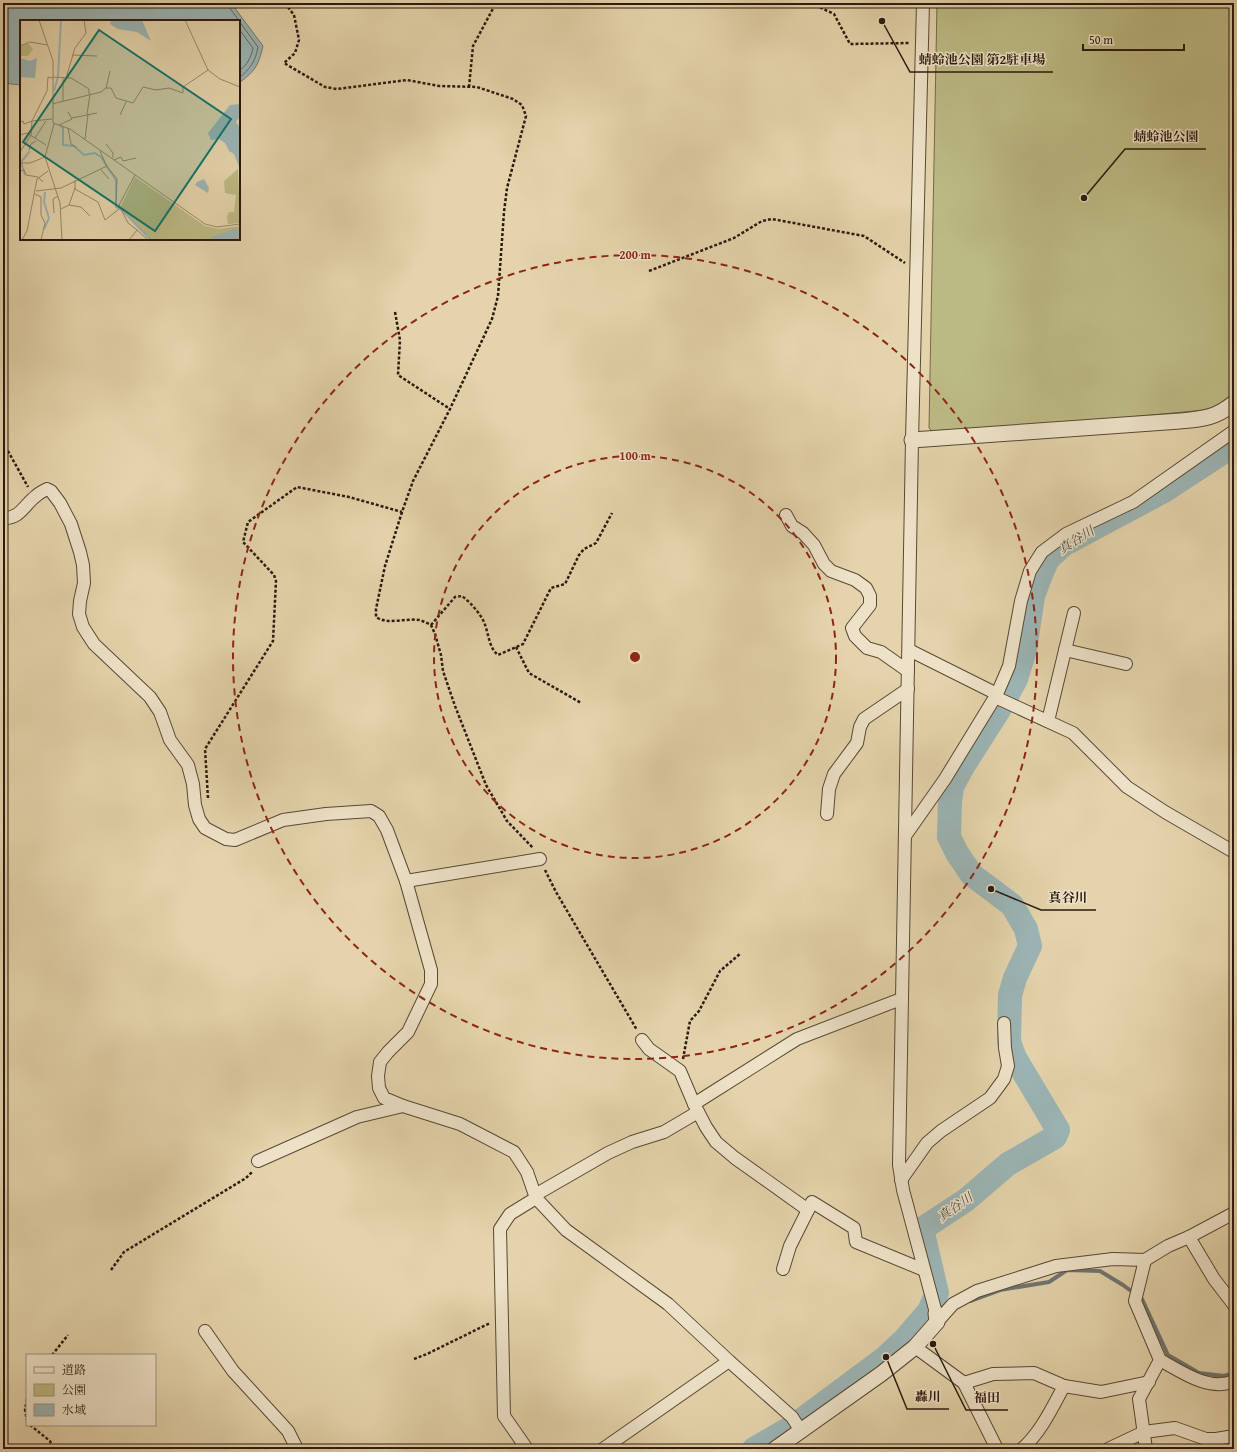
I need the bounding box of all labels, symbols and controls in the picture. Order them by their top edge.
inset map [20,20,240,240]
scale bar [1083,26,1184,52]
text: 50 m [1089,31,1113,48]
callout: 蜻蛉池公園 第2駐車場 [910,47,1053,72]
text: 蜻蛉池公園 第2駐車場 [919,50,1045,69]
callout: 蜻蛉池公園 [1125,124,1206,149]
text: 蜻蛉池公園 [1133,127,1199,146]
text: 200 m [619,246,652,263]
text: 100 m [619,447,652,464]
water label: 真谷川 [1054,521,1099,558]
centre of rings [628,650,642,664]
callout: 真谷川 [1041,885,1096,910]
text: 真谷川 [1048,888,1088,907]
water label: 真谷川 [934,1187,978,1226]
legend [26,1354,156,1426]
text: 道路 [62,1361,86,1378]
text: 公園 [62,1381,86,1398]
callout: 轟川 [907,1384,949,1409]
callout: 福田 [966,1385,1008,1410]
text: 轟川 [915,1387,941,1406]
text: 福田 [974,1388,1000,1407]
text: 水域 [62,1401,86,1418]

